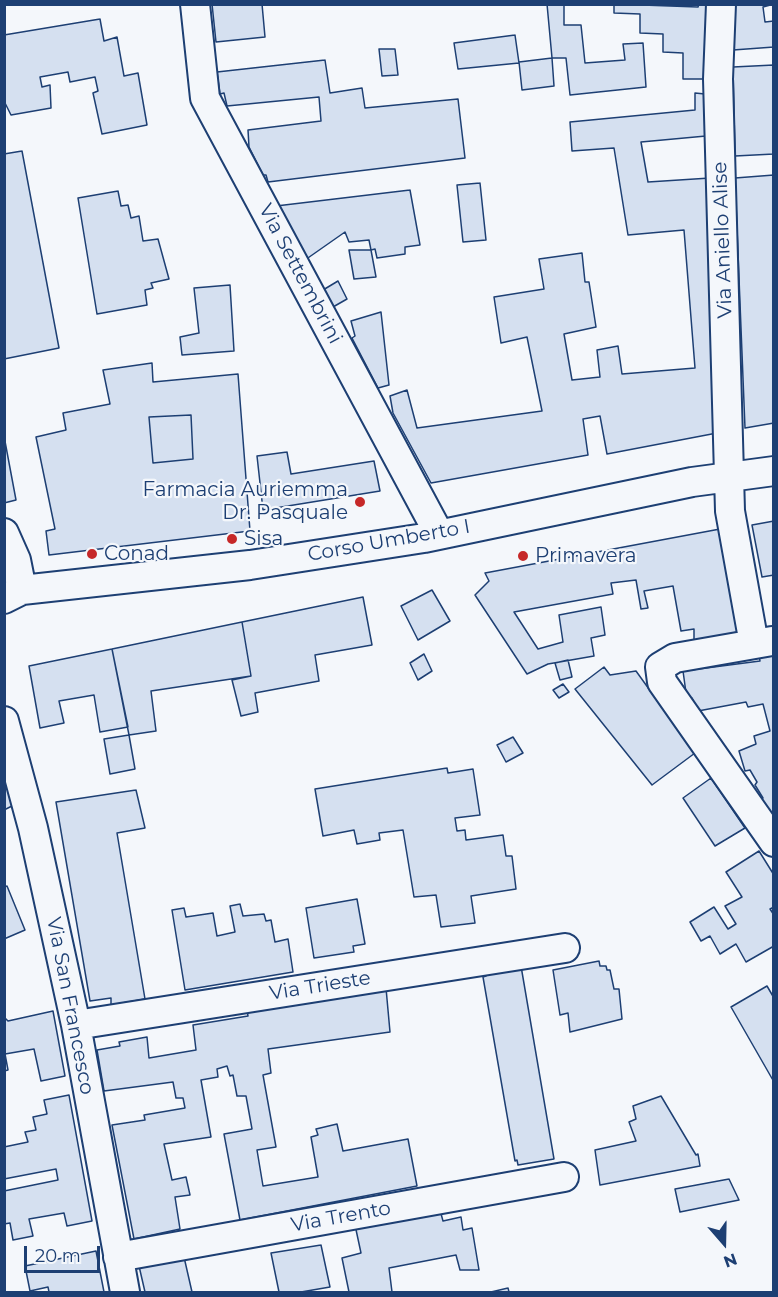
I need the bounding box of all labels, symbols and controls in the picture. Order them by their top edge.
street label: Via Aniello Alise [708,161,738,319]
street label: Via Settembrini [253,200,347,348]
place label: Farmacia Auriemma Dr. Pasquale [142,478,348,525]
marker: Farmacia Auriemma Dr. Pasquale [353,495,367,509]
street label: Corso Umberto I [306,515,472,567]
place label: Sisa [244,527,283,551]
marker: Sisa [225,532,239,546]
place label: Conad [104,542,169,566]
place label: Primavera [535,544,637,568]
marker: Conad [85,547,99,561]
marker: Primavera [516,549,530,563]
street label: Via San Francesco [41,915,99,1097]
street label: Via Trieste [268,966,372,1006]
street label: Via Trento [289,1196,393,1238]
north arrow [694,1213,754,1273]
scale bar [27,1234,104,1272]
text: 20 m [35,1245,81,1267]
text: N [721,1249,740,1272]

